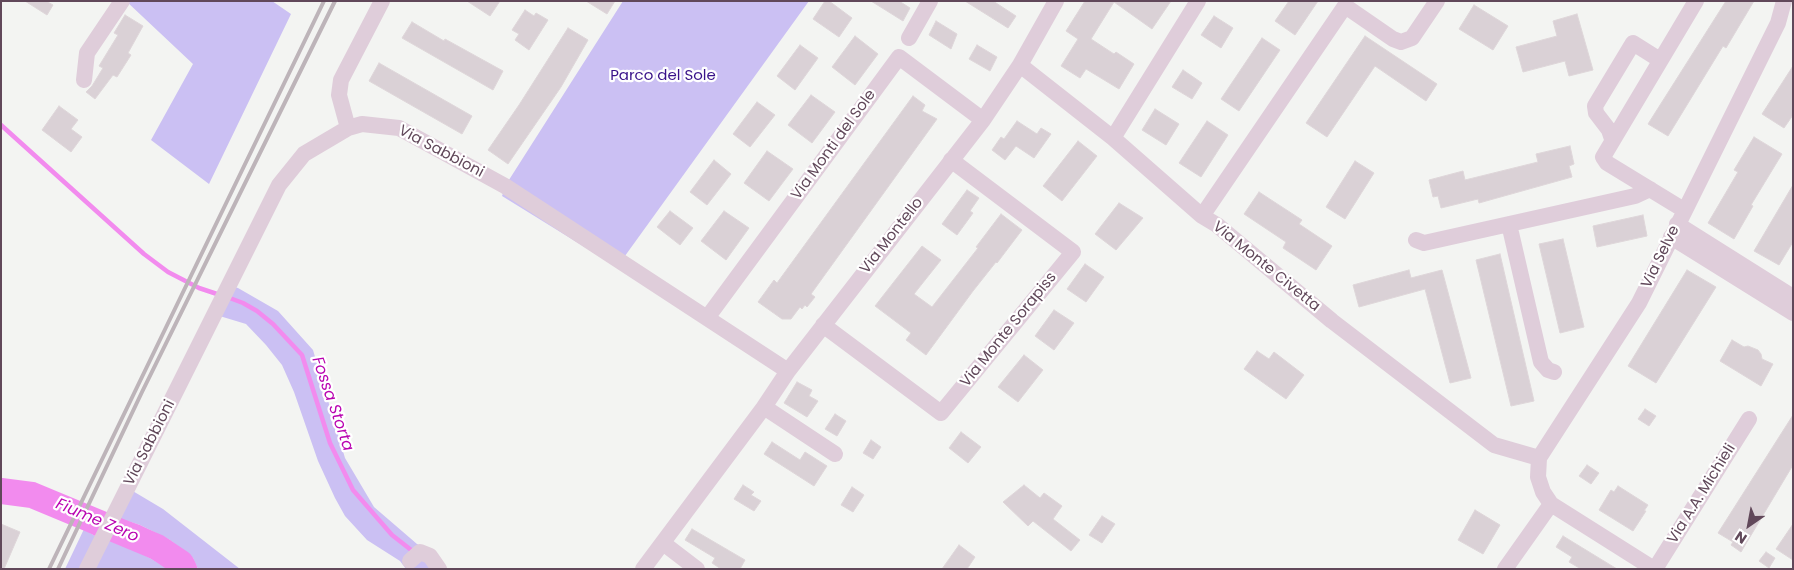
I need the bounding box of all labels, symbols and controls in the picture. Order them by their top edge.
park label: Parco del Sole [610,67,716,85]
street label: Via Monti del Sole [788,86,880,204]
street label: Via Sabbioni [395,122,487,182]
street label: Via Montello [857,194,927,278]
street label: Via Monte Civetta [1209,218,1323,316]
street label: Via Selve [1638,223,1684,291]
street label: Via Monte Sorapiss [957,269,1061,391]
water label: Fossa Storta [307,354,357,454]
street label: Via Sabbioni [121,397,179,489]
street label: Via A.A. Michieli [1664,441,1740,547]
water label: Fiume Zero [53,495,141,547]
north arrow [1724,500,1774,550]
text: N [1731,526,1751,549]

